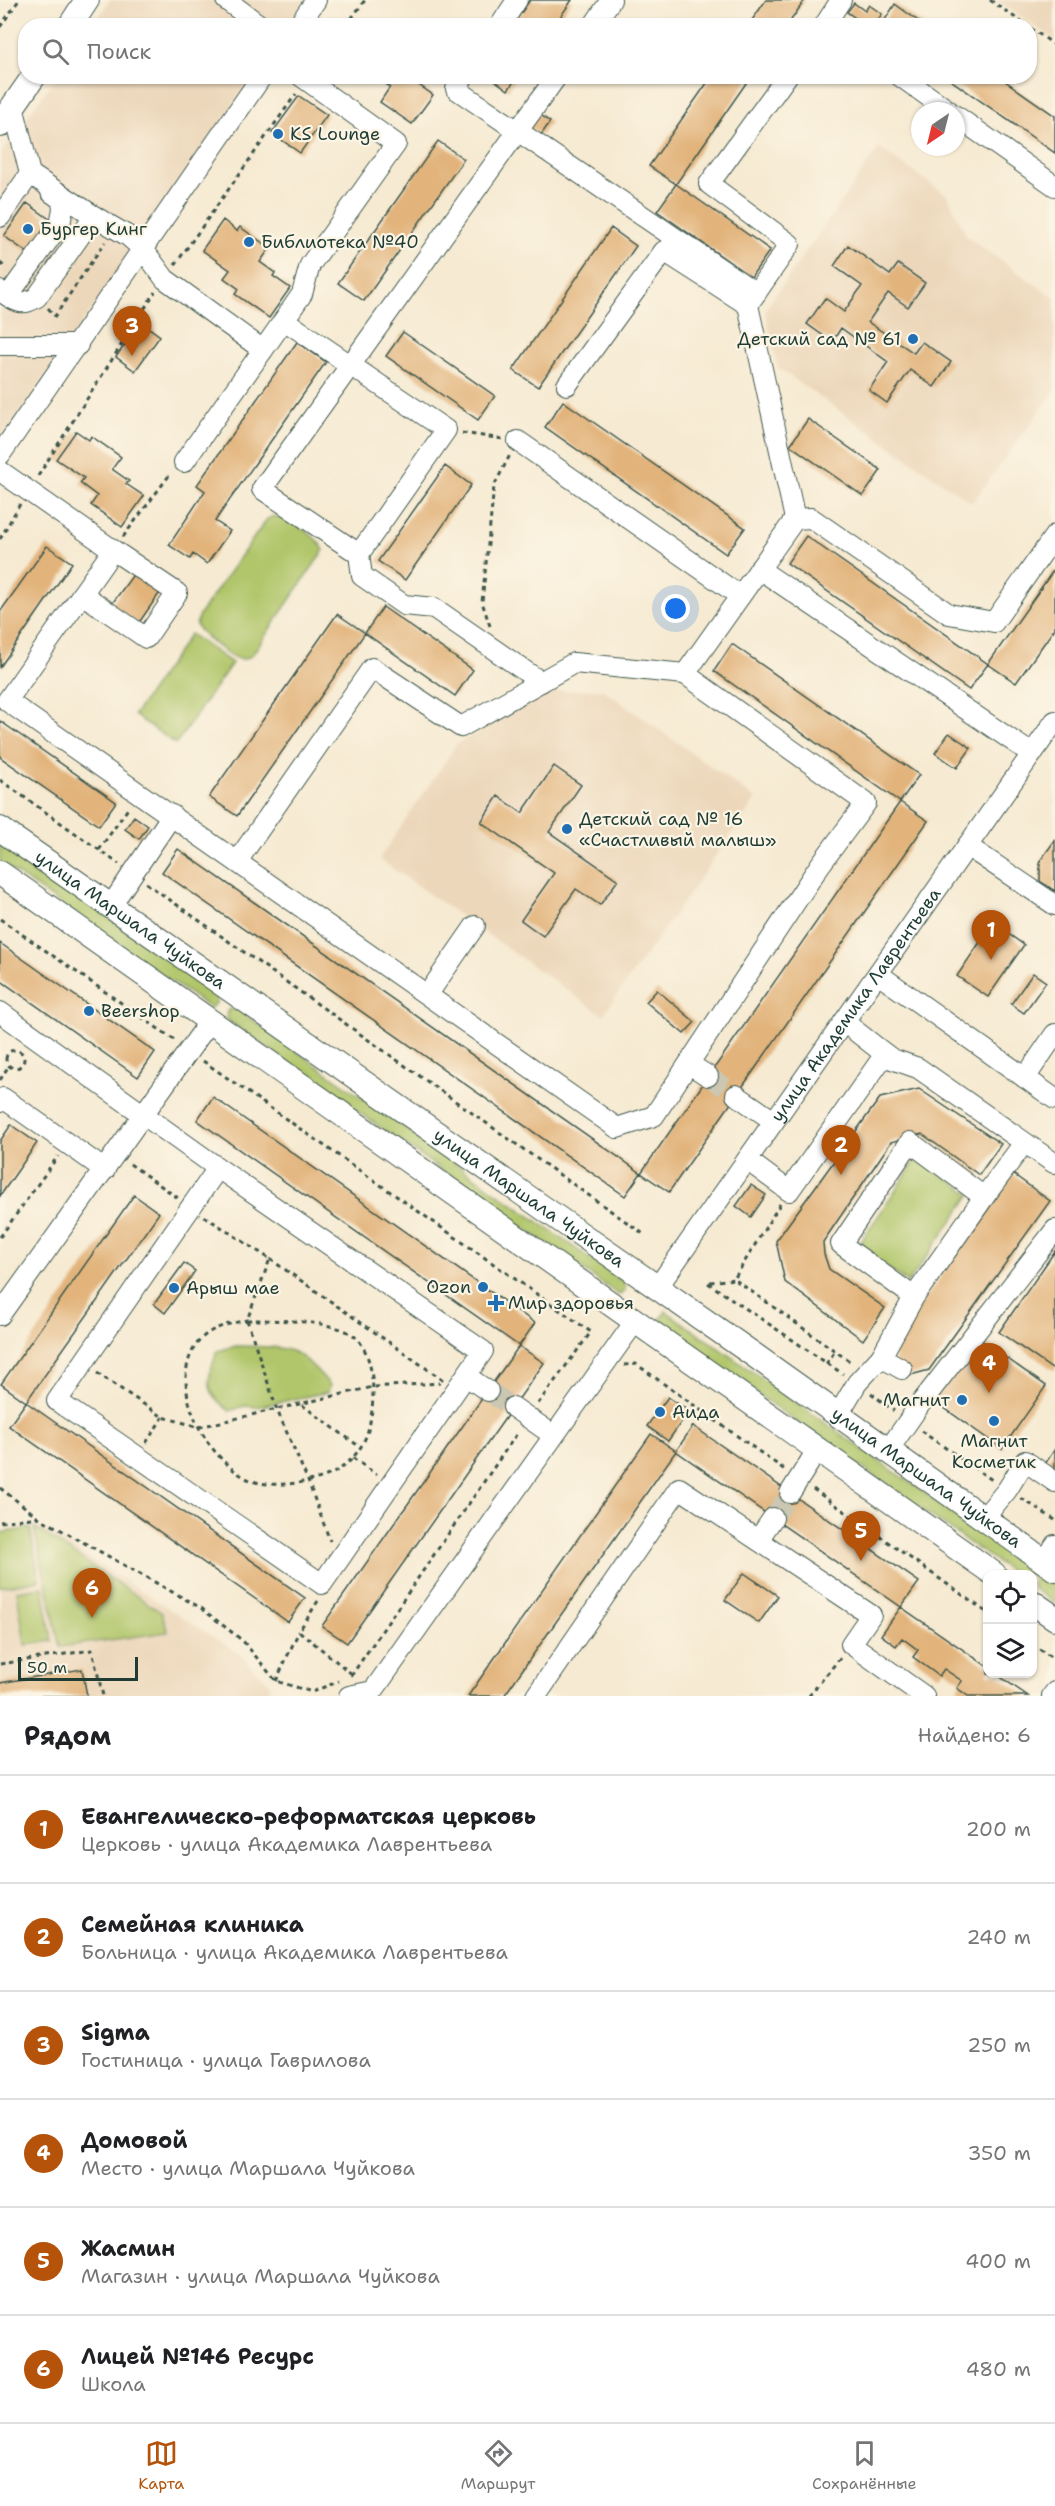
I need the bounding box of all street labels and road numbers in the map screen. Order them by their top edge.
street label: улица Маршала Чуйкова [30,845,231,995]
street label: улица Академика Лаврентьева [765,883,946,1127]
street label: улица Маршала Чуйкова [429,1123,629,1273]
street label: улица Маршала Чуйкова [827,1402,1026,1553]

